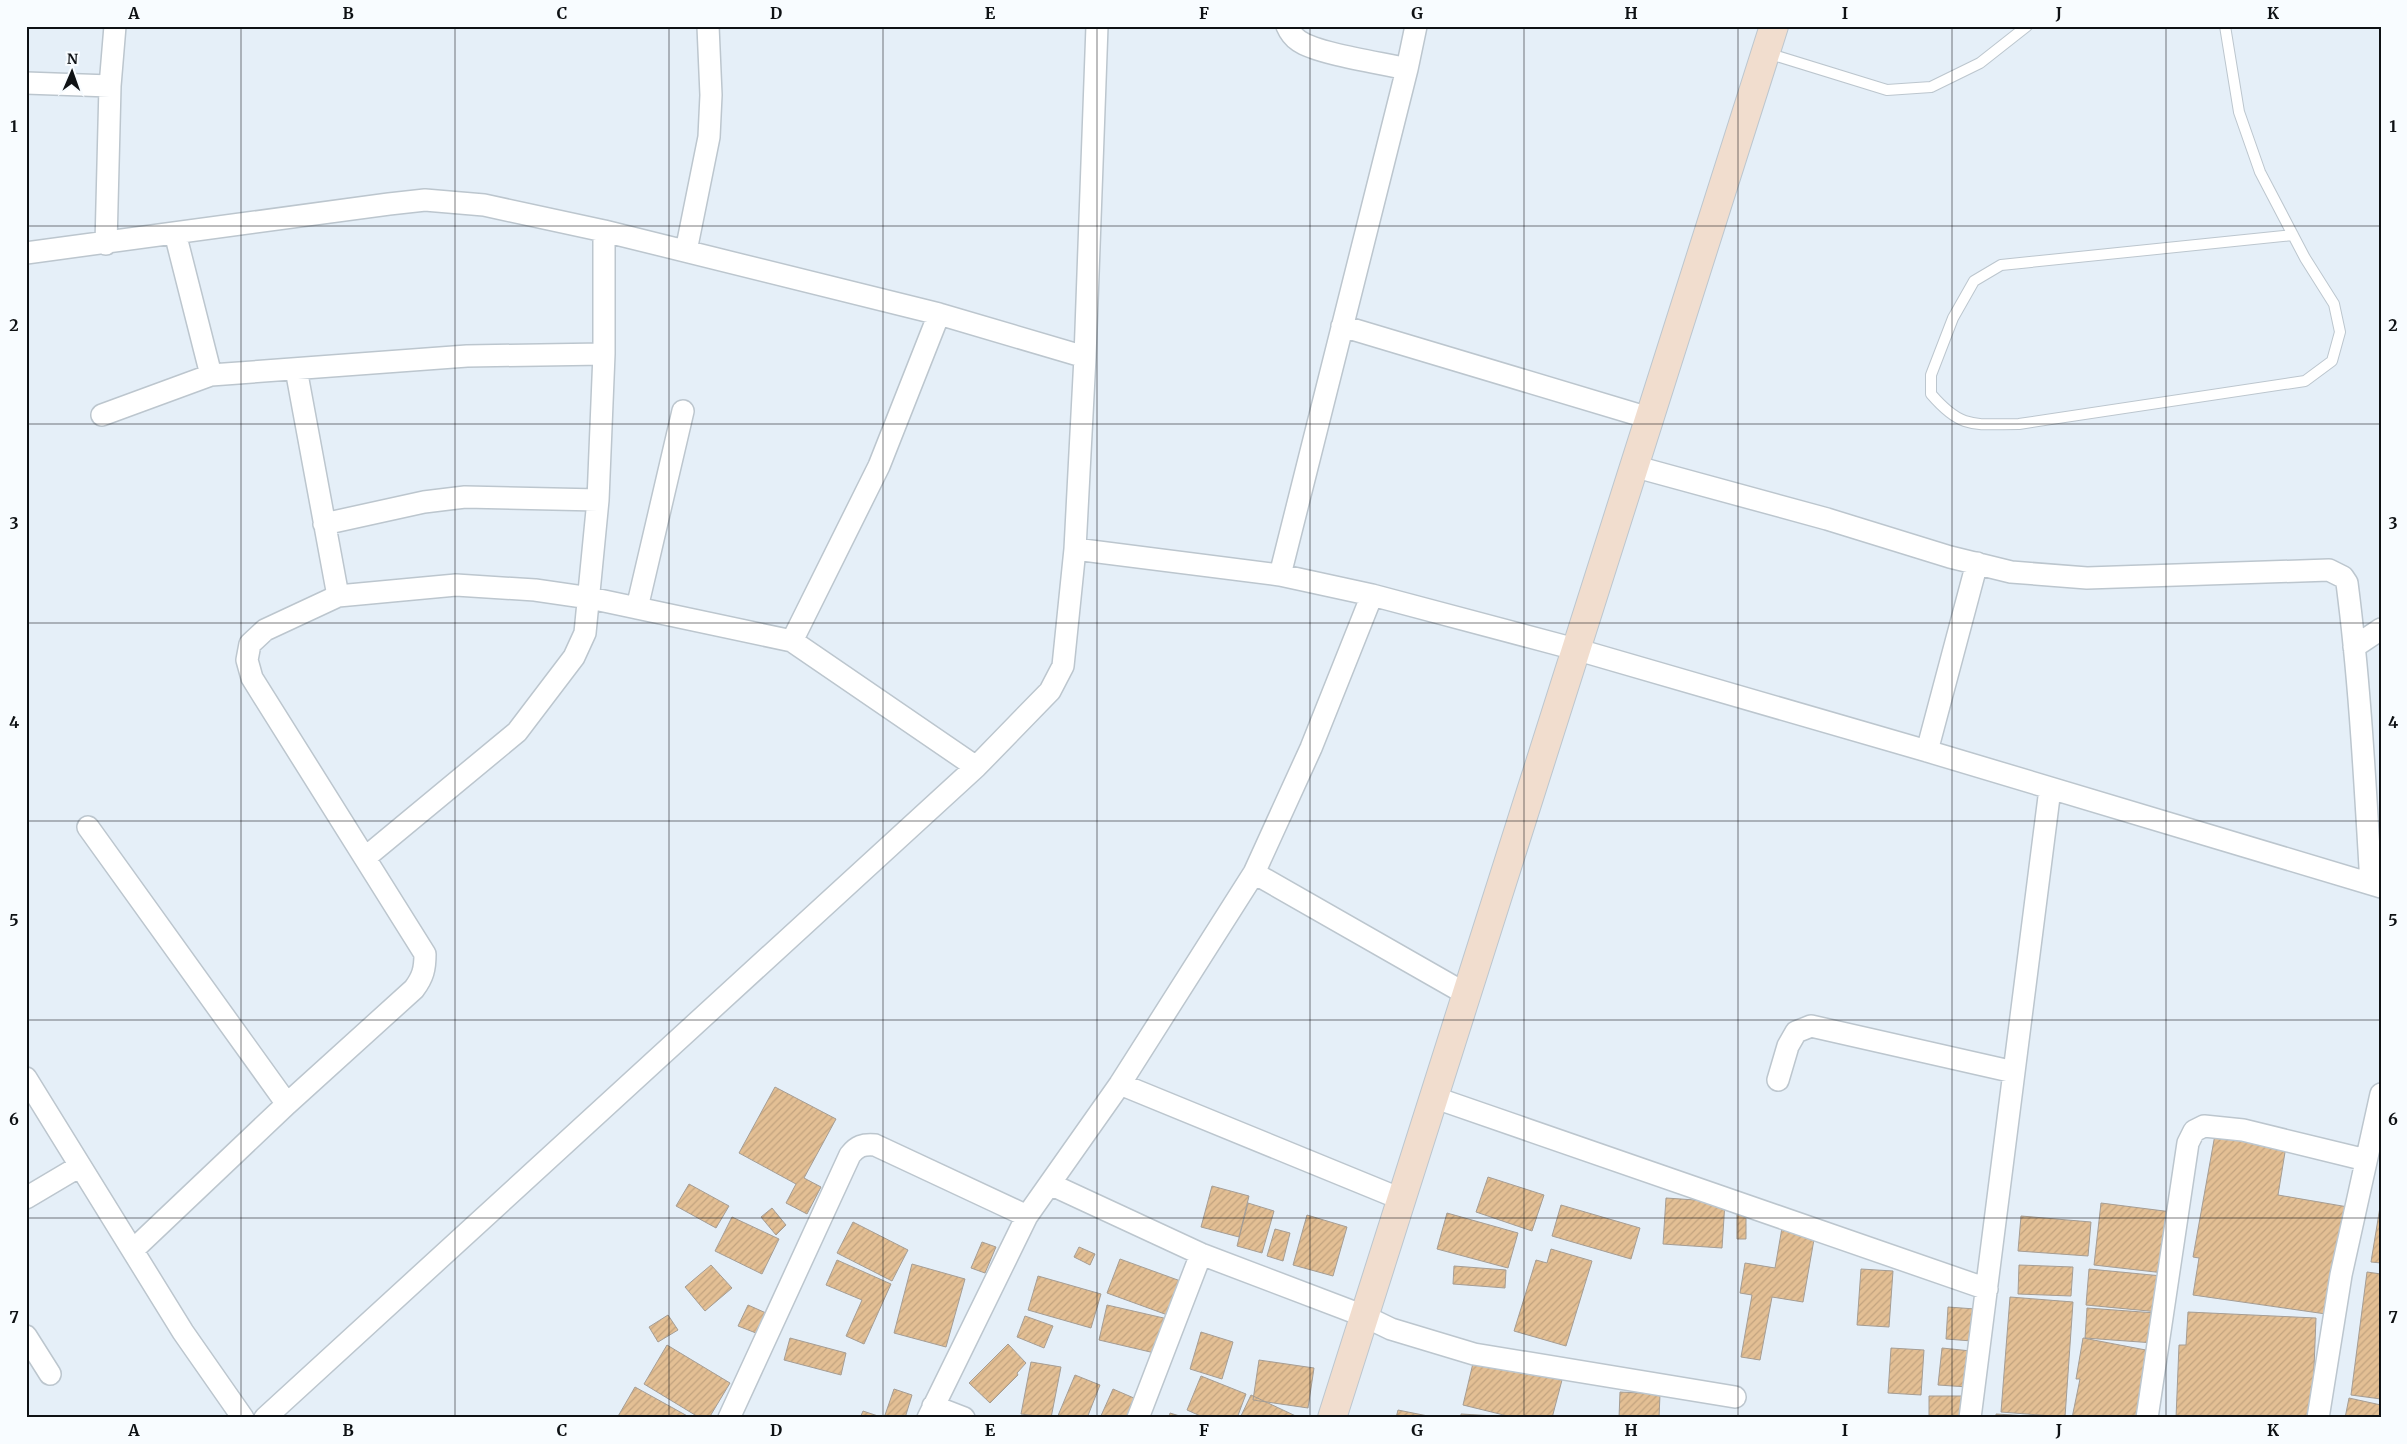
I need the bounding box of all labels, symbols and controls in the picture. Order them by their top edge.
text: A [127,3,140,23]
text: B [342,3,354,23]
text: C [557,3,567,23]
text: D [770,3,782,23]
text: E [985,3,996,23]
text: F [1199,3,1209,23]
text: G [1411,3,1423,23]
text: H [1624,3,1638,23]
text: I [1842,3,1848,23]
text: J [2055,3,2062,23]
text: K [2267,3,2279,23]
north arrow [48,48,98,98]
text: N [67,50,78,68]
text: 1 [10,116,18,136]
text: 1 [2389,116,2397,136]
text: 2 [9,315,19,335]
text: 2 [2388,315,2398,335]
text: 3 [9,513,19,533]
text: 3 [2388,513,2398,533]
text: 4 [9,712,19,732]
text: 4 [2388,712,2398,732]
text: 5 [9,910,19,930]
text: 5 [2388,910,2398,930]
text: 6 [9,1109,19,1129]
text: 6 [2388,1109,2398,1129]
text: 7 [9,1307,19,1327]
text: 7 [2388,1307,2398,1327]
text: A [127,1420,140,1440]
text: B [342,1420,354,1440]
text: C [557,1420,567,1440]
text: D [770,1420,782,1440]
text: E [985,1420,996,1440]
text: F [1199,1420,1209,1440]
text: G [1411,1420,1423,1440]
text: H [1624,1420,1638,1440]
text: I [1842,1420,1848,1440]
text: J [2055,1420,2062,1440]
text: K [2267,1420,2279,1440]

